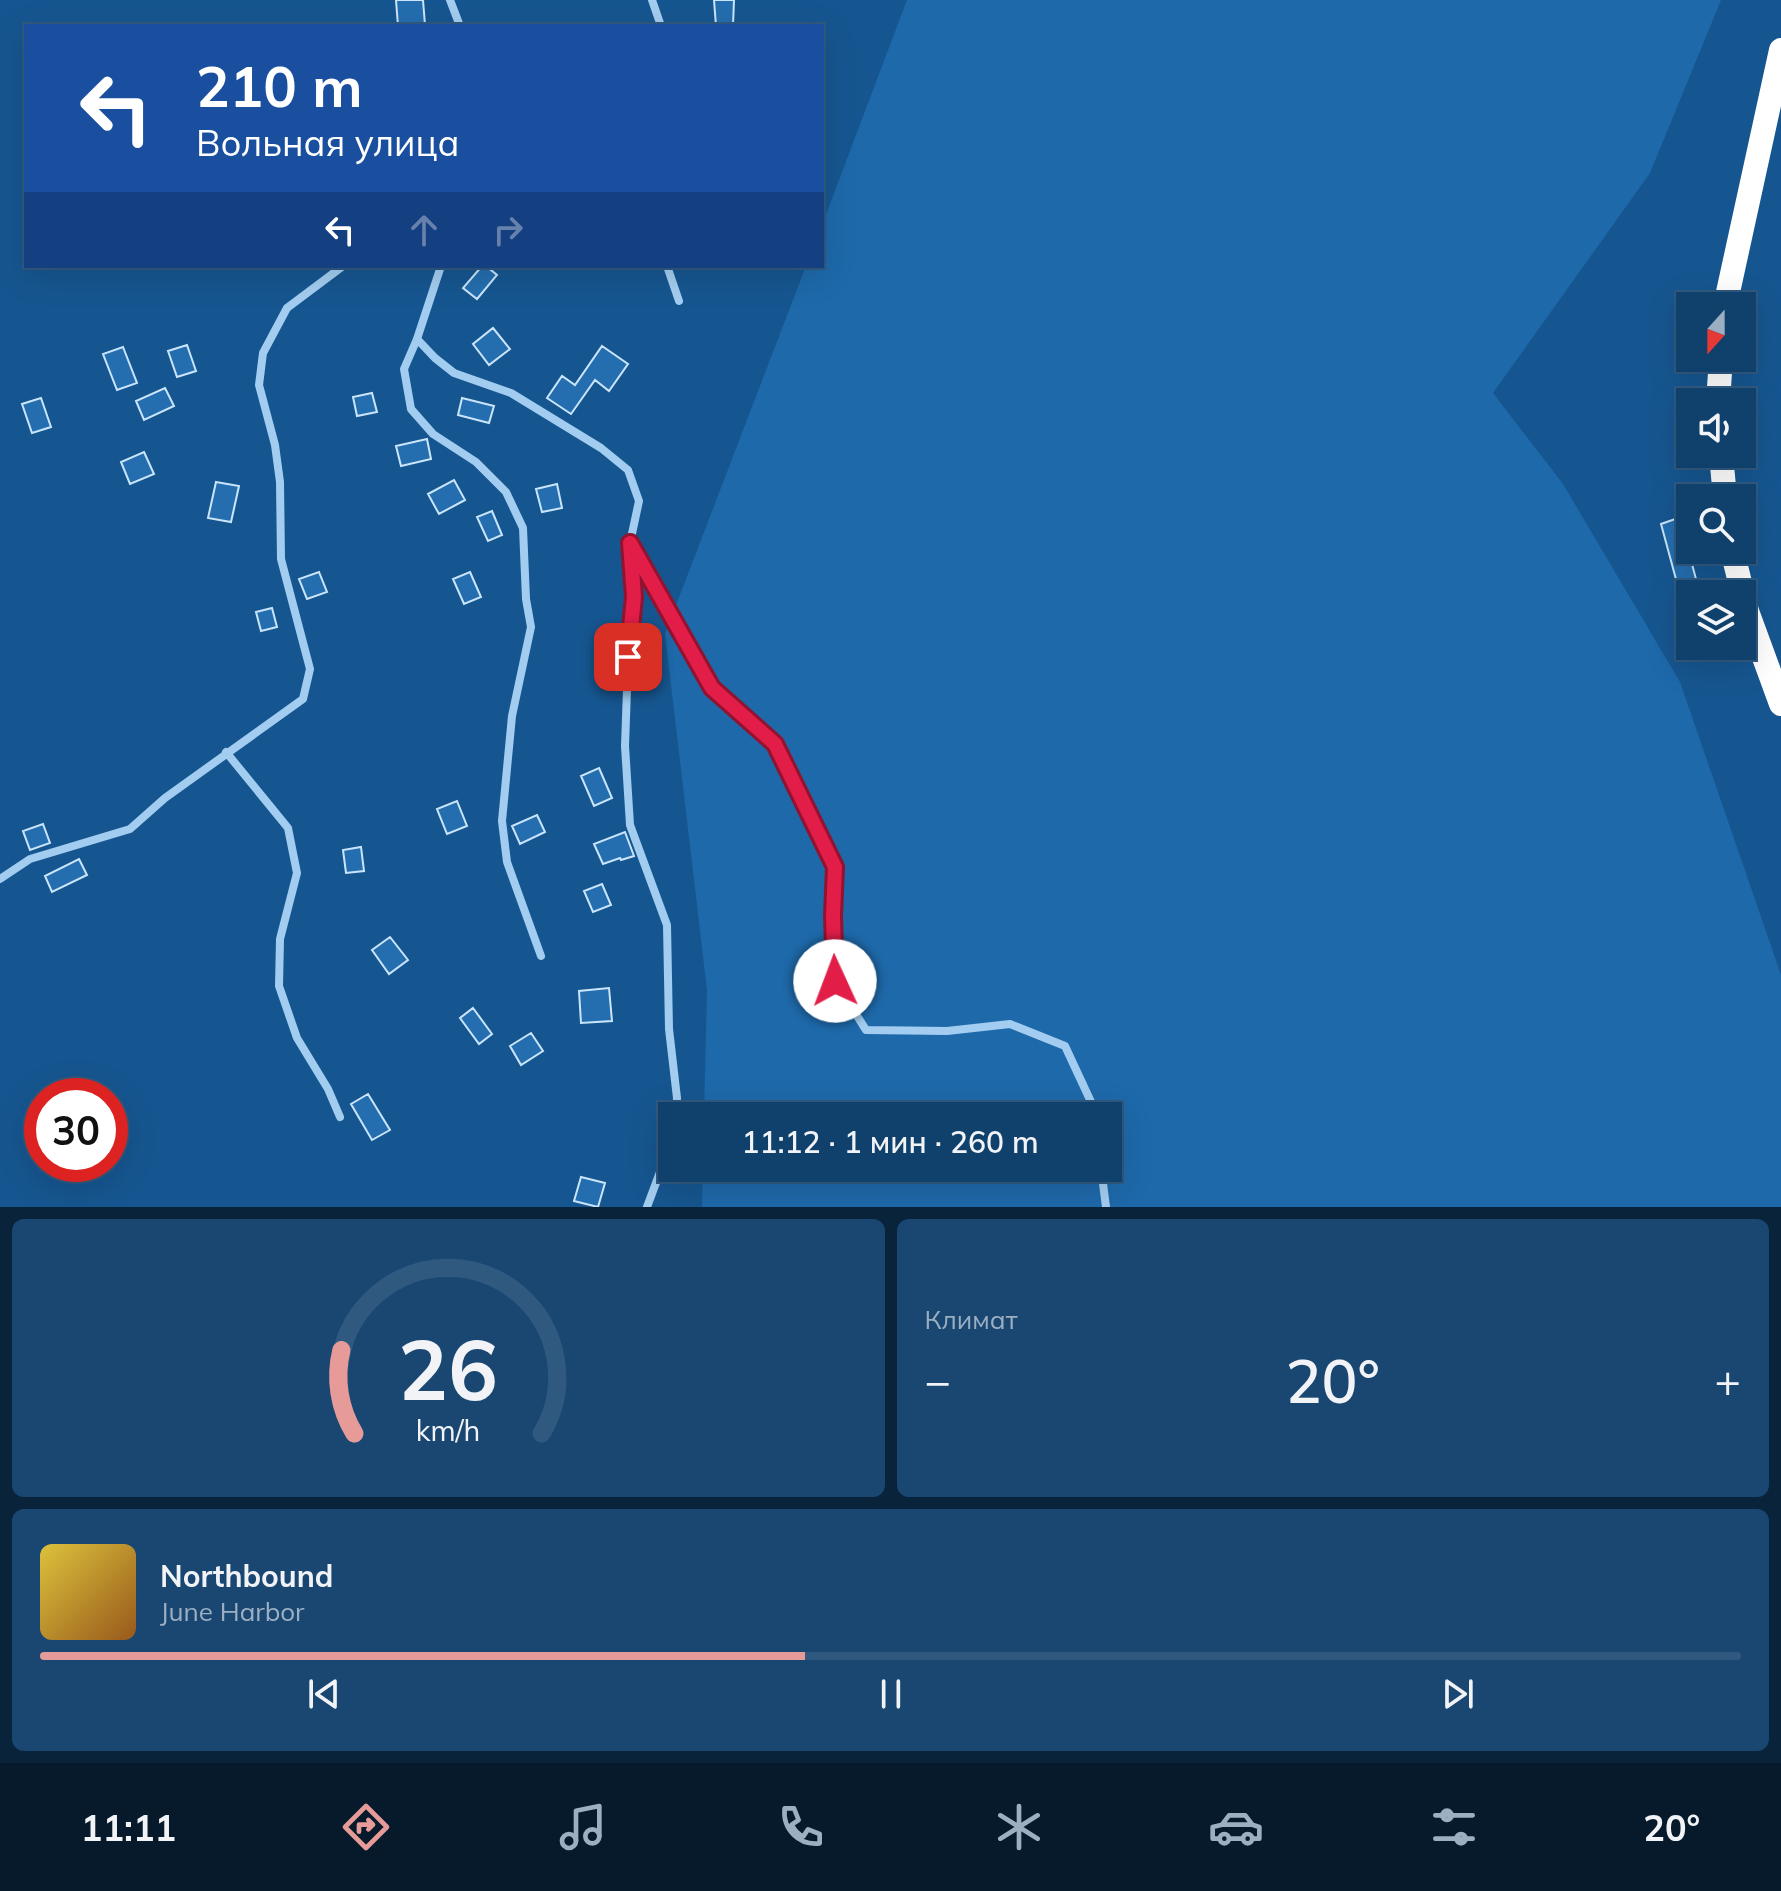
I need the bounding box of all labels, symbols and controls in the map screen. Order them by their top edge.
text: 210 m [196,51,363,121]
icon: left [64,56,168,160]
text: Вольная улица [196,120,459,165]
icon: left [318,208,362,252]
icon: ahead [402,208,446,252]
icon: right [486,208,530,252]
north arrow [1676,292,1756,372]
map controls [1676,292,1756,660]
button: sound [1676,388,1756,468]
button: search [1676,484,1756,564]
button: layers [1676,580,1756,660]
pin [594,623,662,691]
icon: arrive [606,635,650,679]
position arrow [793,939,877,1023]
speed limit sign: 30 [24,1078,128,1182]
text: 11:12 · 1 мин · 260 m [741,1123,1039,1161]
text: Климат [925,1303,1018,1336]
text: 26 [398,1316,498,1421]
text: 20° [1286,1343,1380,1418]
text: − [925,1353,951,1408]
text: + [1715,1353,1741,1408]
text: km/h [416,1412,481,1448]
text: Northbound [160,1557,333,1595]
text: June Harbor [160,1595,305,1628]
icon: previous [302,1672,346,1716]
icon: pause [869,1672,913,1716]
icon: next [1436,1672,1480,1716]
icon: directions [338,1799,394,1855]
icon: music [555,1799,611,1855]
icon: phone [773,1799,829,1855]
icon: climate [991,1799,1047,1855]
icon: car [1208,1799,1264,1855]
icon: filters [1426,1799,1482,1855]
text: 11:11 [81,1805,176,1850]
text: 20° [1643,1805,1700,1850]

